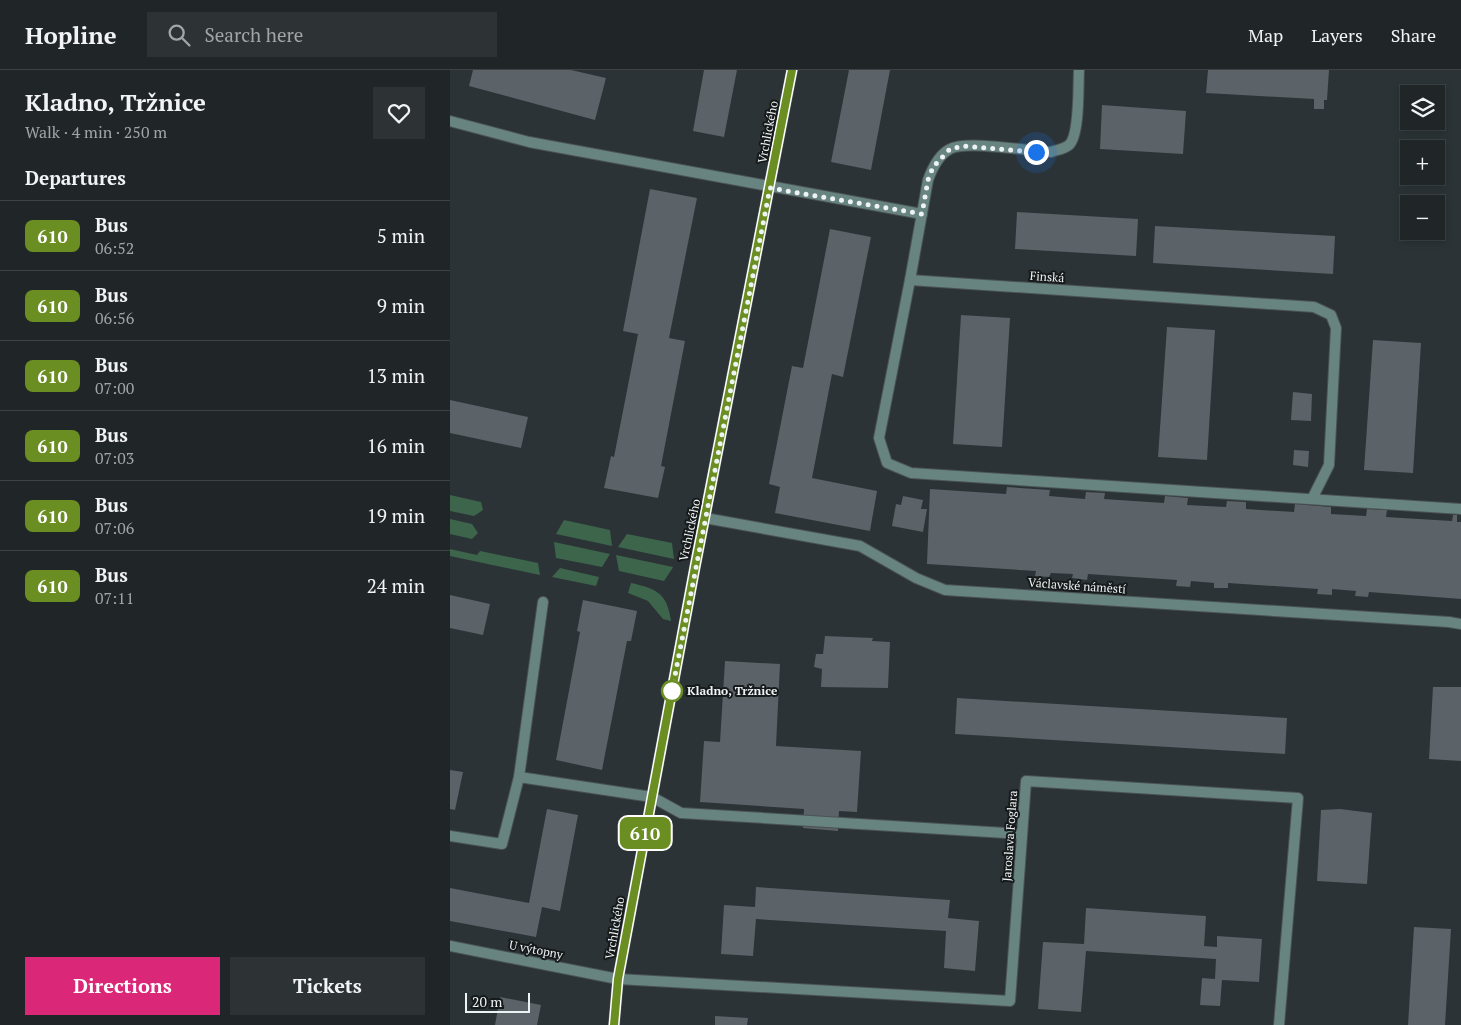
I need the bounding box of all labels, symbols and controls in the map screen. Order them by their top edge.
search box [147,12,497,57]
text: Hopline [25,19,117,51]
icon: search [165,21,193,49]
text: Search here [205,22,303,47]
text: Map [1248,23,1283,47]
text: Layers [1311,23,1363,47]
text: Share [1391,23,1436,47]
map controls [1400,85,1445,240]
button: layers [1400,85,1445,130]
text: Kladno, Tržnice [25,86,206,118]
button: heart [373,87,425,139]
street label: Vrchlického [754,99,781,164]
text: Walk · 4 min · 250 m [25,121,167,143]
your location [1024,140,1049,165]
button: + [1400,140,1445,185]
text: Departures [25,165,126,190]
button: − [1400,195,1445,240]
text: Bus [95,212,128,237]
text: 5 min [377,223,425,248]
text: 610 [37,224,68,248]
text: 06:52 [95,237,134,259]
street label: Finská [1029,268,1065,285]
text: Bus [95,282,128,307]
text: 9 min [377,293,425,318]
text: 610 [37,294,68,318]
text: 06:56 [95,307,134,329]
text: Bus [95,352,128,377]
text: 13 min [367,363,425,388]
text: 610 [37,364,68,388]
text: 07:00 [95,377,134,399]
text: Bus [95,422,128,447]
text: 16 min [367,433,425,458]
text: 610 [37,434,68,458]
text: 07:03 [95,447,134,469]
text: Bus [95,492,128,517]
street label: Vrchlického [676,497,703,562]
text: 19 min [367,503,425,528]
text: 610 [37,504,68,528]
text: 07:06 [95,517,134,539]
text: Bus [95,562,128,587]
text: 24 min [367,573,425,598]
text: 610 [37,574,68,598]
street label: Václavské náměstí [1028,575,1127,596]
text: 07:11 [95,587,134,609]
marker: Kladno, Tržnice [661,680,683,702]
place label: Kladno, Tržnice [687,683,778,698]
street label: Jaroslava Foglara [999,790,1020,882]
line badge: 610 [616,817,674,849]
text: 610 [630,821,660,845]
street label: Vrchlického [602,895,627,960]
street label: U výtopny [508,937,565,962]
button: Directions [25,957,220,1015]
button: Tickets [230,957,425,1015]
scale bar [465,990,530,1013]
text: 20 m [472,992,502,1011]

